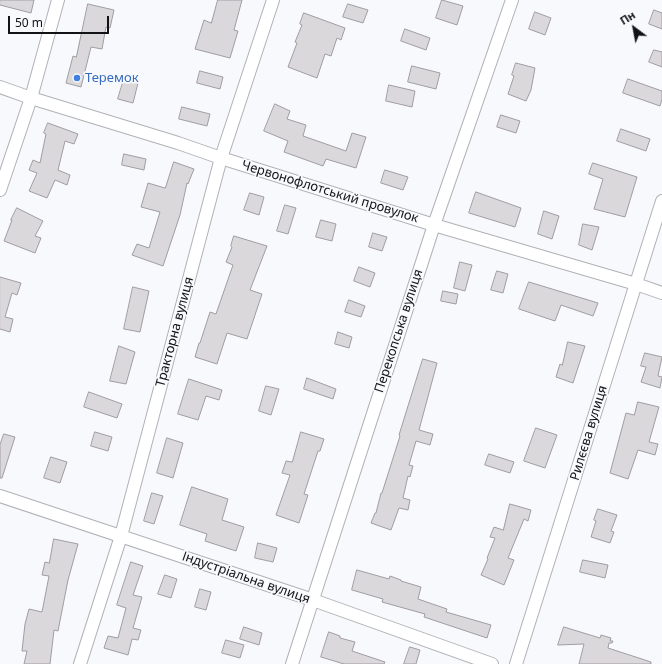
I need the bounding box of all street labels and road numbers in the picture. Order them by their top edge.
street label: Червонофлотський провулок [240,158,420,226]
street label: Перекопська вулиця [372,267,426,395]
street label: Тракторна вулиця [153,275,197,389]
street label: Рилєєва вулиця [567,384,611,482]
street label: Індустріальна вулиця [180,549,312,607]

